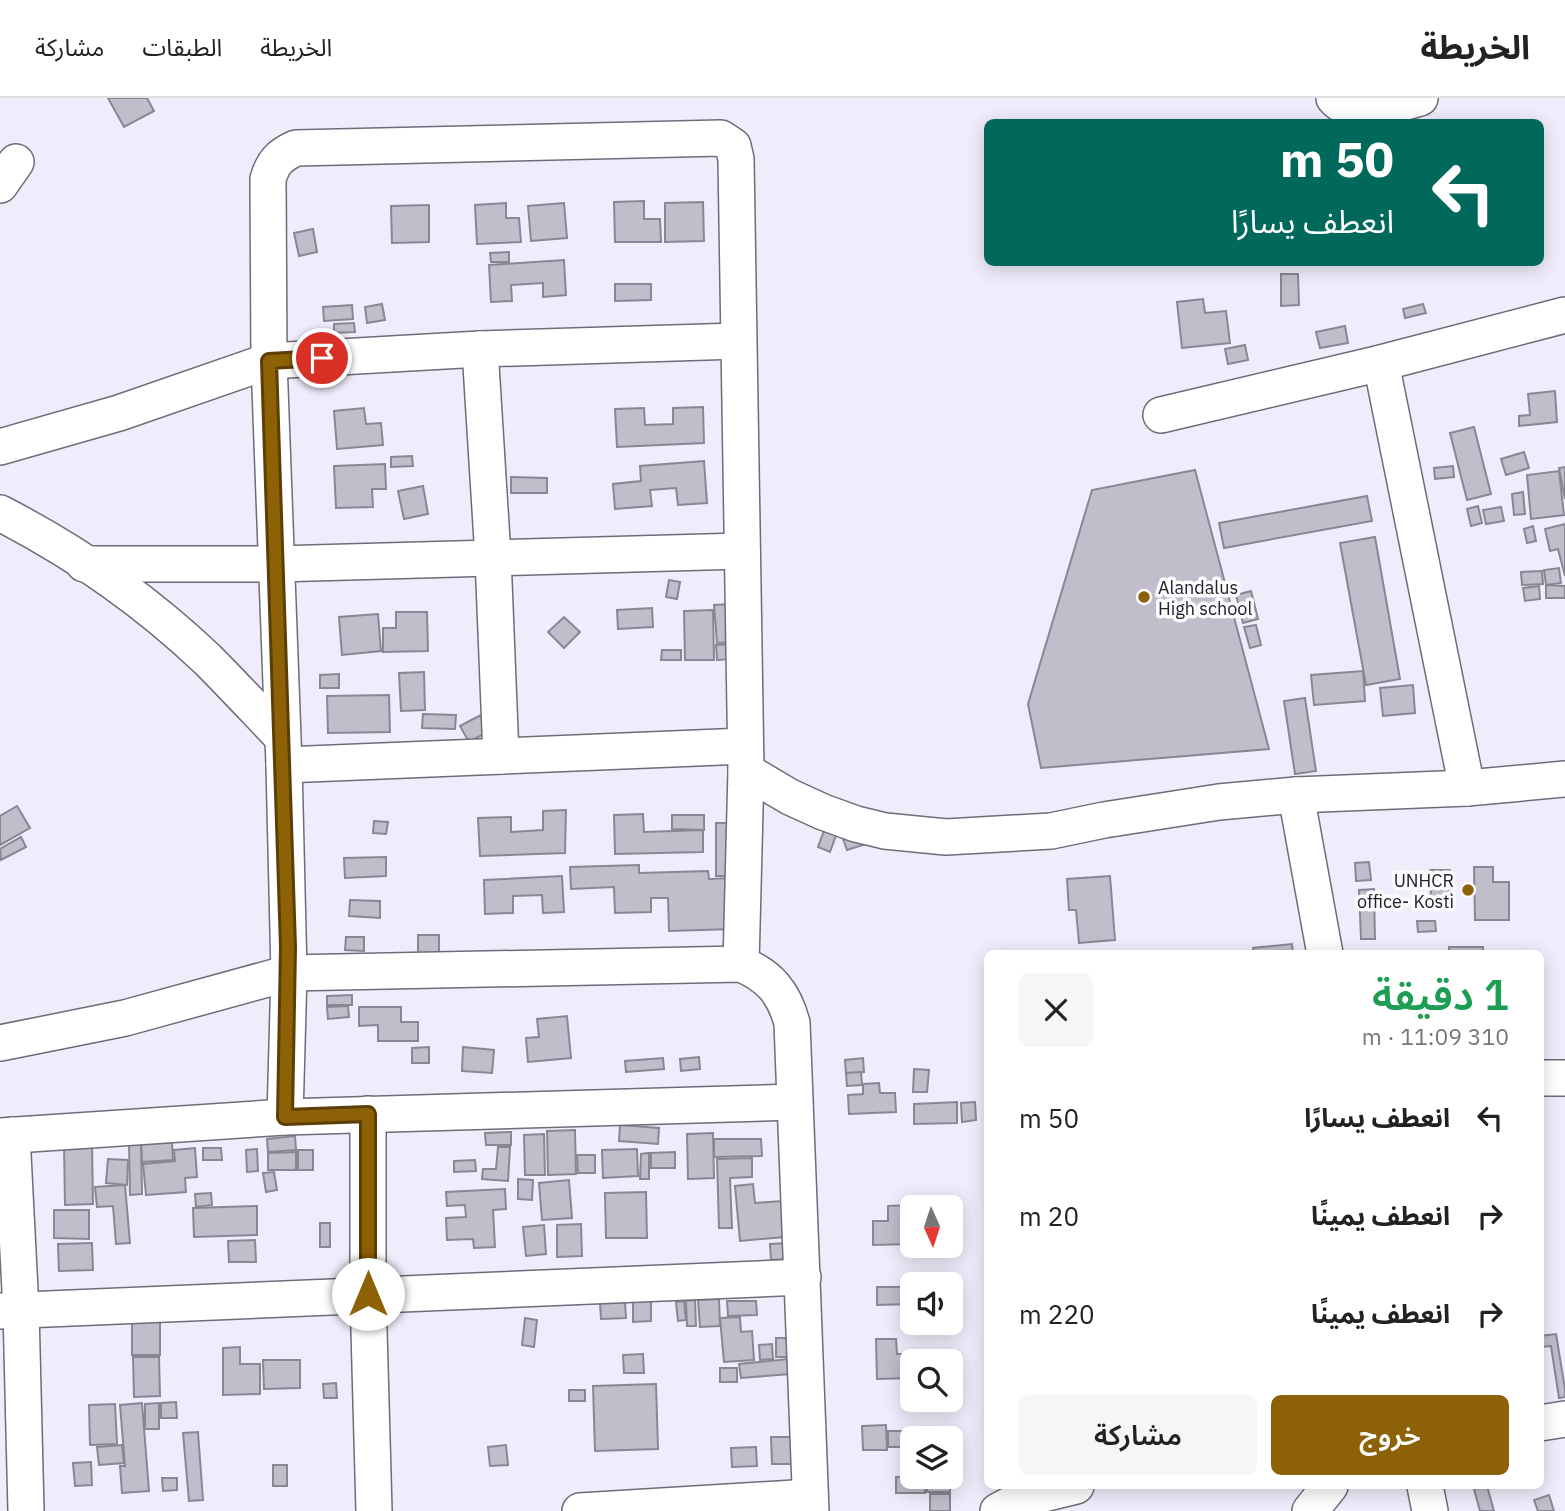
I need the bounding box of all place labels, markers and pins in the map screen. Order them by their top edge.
pin [292,328,352,388]
place label: Alandalus High school [1158,576,1252,620]
marker: Alandalus High school [1136,589,1152,605]
place label: UNHCR office- Kosti [1357,869,1454,913]
marker: UNHCR office- Kosti [1460,882,1476,898]

